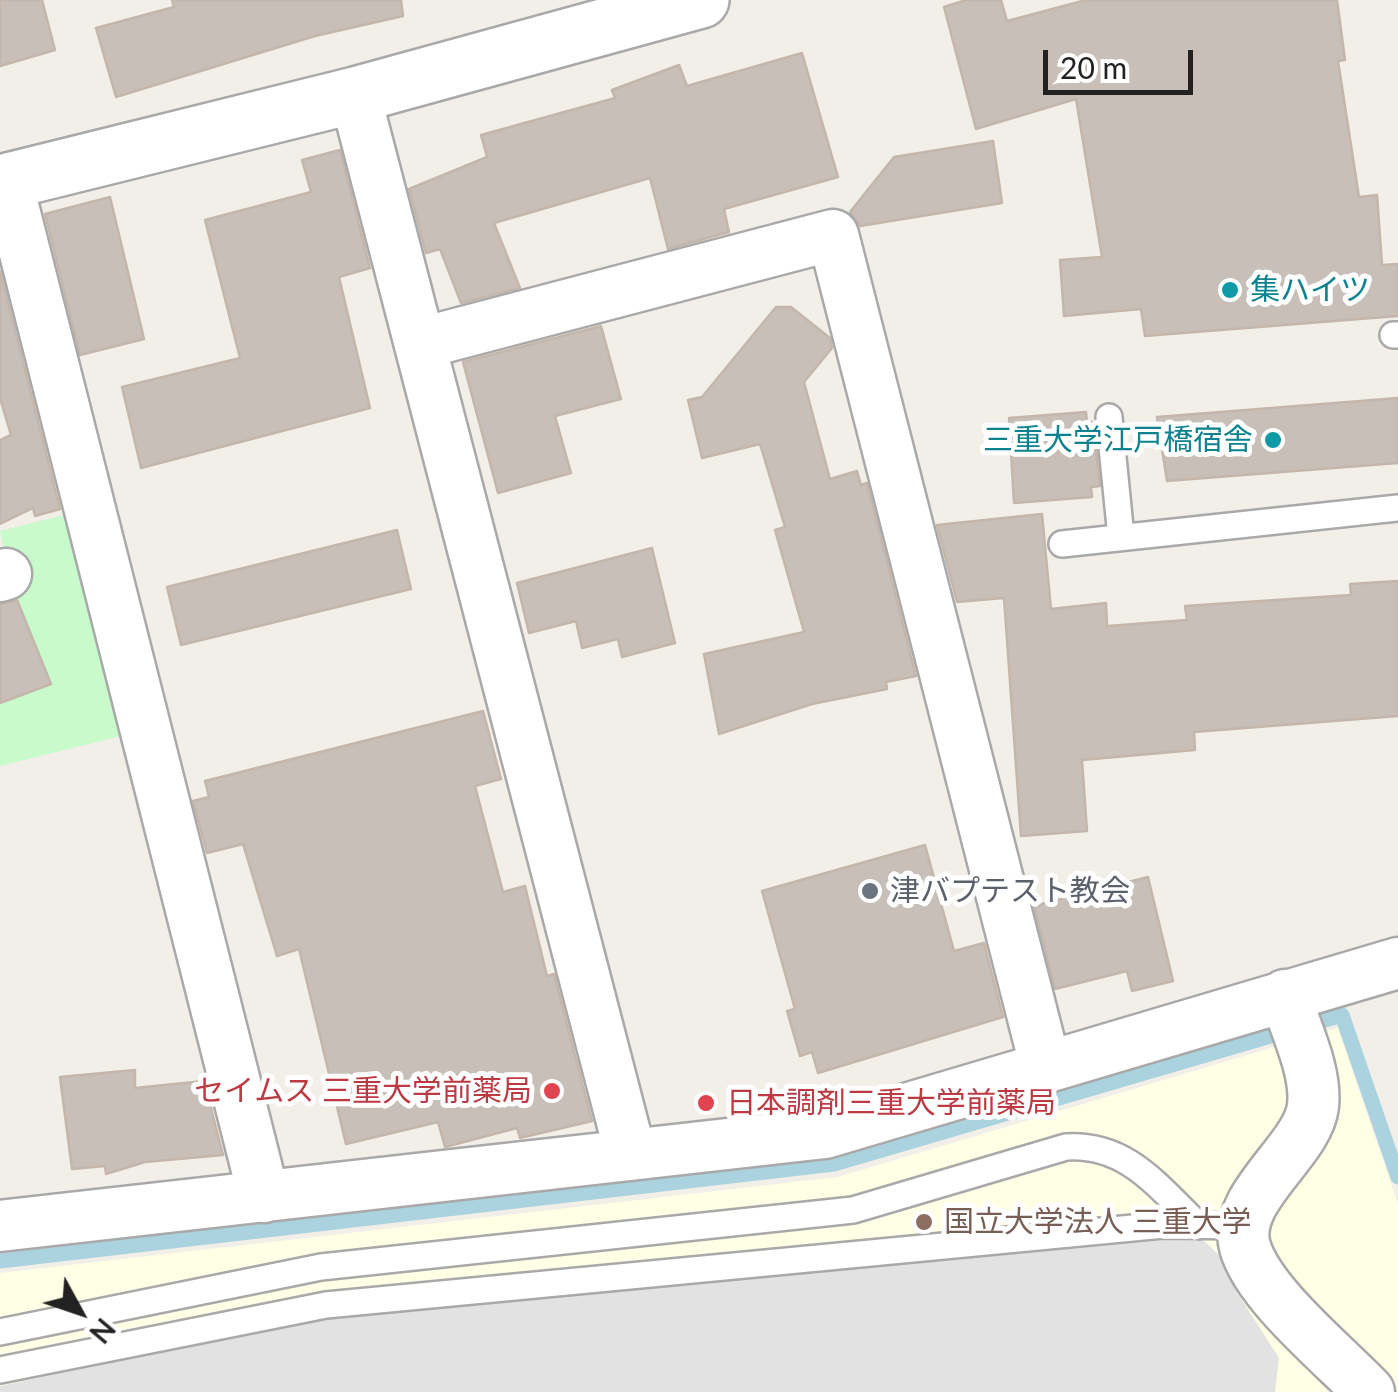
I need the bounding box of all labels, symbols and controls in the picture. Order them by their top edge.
scale bar [1048,30,1198,92]
text: 20 m [1060,49,1127,85]
place label: 集ハイツ [1250,272,1370,308]
marker: 集ハイツ [1219,279,1241,301]
place label: 三重大学江戸橋宿舎 [983,422,1253,458]
marker: 三重大学江戸橋宿舎 [1262,429,1284,451]
place label: 津バプテスト教会 [890,873,1130,909]
marker: 津バプテスト教会 [859,880,881,902]
place label: セイムス 三重大学前薬局 [194,1073,532,1109]
marker: セイムス 三重大学前薬局 [541,1080,563,1102]
place label: 日本調剤三重大学前薬局 [726,1085,1056,1121]
marker: 日本調剤三重大学前薬局 [695,1092,717,1114]
place label: 国立大学法人 三重大学 [944,1204,1252,1240]
marker: 国立大学法人 三重大学 [913,1211,935,1233]
north arrow [30,1262,130,1362]
text: N [83,1312,123,1350]

